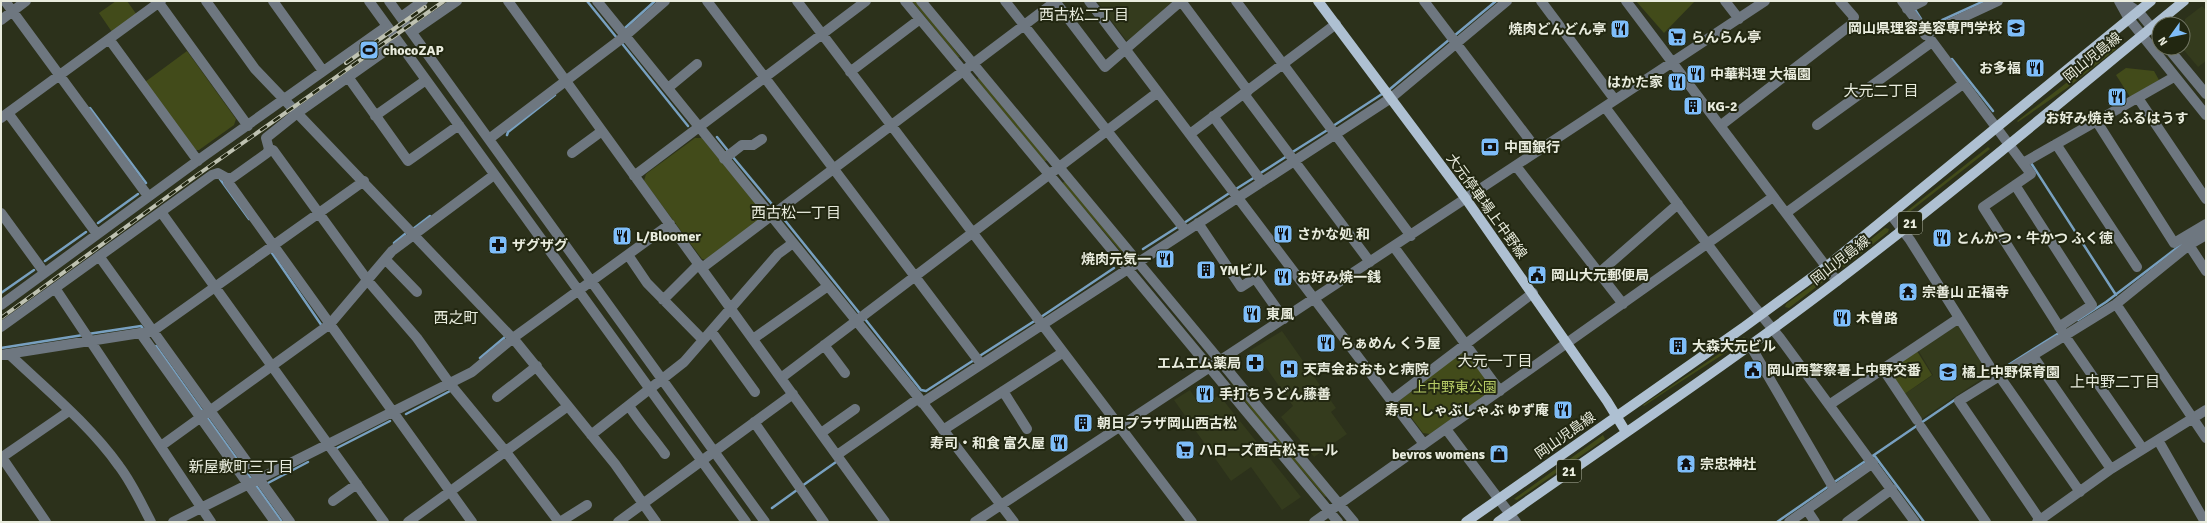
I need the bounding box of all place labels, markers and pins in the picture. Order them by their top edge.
school or university icon: 岡山県理容美容専門学校 [2005,17,2027,39]
restaurant icon: 焼肉どんどん亭 [1609,18,1631,40]
place label: 岡山県理容美容専門学校 [1848,20,2002,37]
place label: 焼肉どんどん亭 [1508,21,1606,38]
supermarket icon: らんらん亭 [1666,26,1688,48]
place label: らんらん亭 [1691,29,1761,46]
sports icon: chocoZAP [358,39,380,61]
place label: chocoZAP [383,42,444,59]
restaurant icon: お多福 [2024,57,2046,79]
place label: お多福 [1979,60,2021,77]
restaurant icon: 中華料理 大福園 [1685,63,1707,85]
place label: 中華料理 大福園 [1710,66,1811,83]
restaurant icon: はかた家 [1666,71,1688,93]
place label: はかた家 [1607,74,1663,91]
restaurant icon: お好み焼き ふるはうす [2106,86,2128,108]
building icon: KG-2 [1682,95,1704,117]
place label: KG-2 [1707,98,1738,115]
place label: お好み焼き ふるはうす [2045,110,2189,127]
bank icon: 中国銀行 [1479,136,1501,158]
place label: 中国銀行 [1504,139,1560,156]
restaurant icon: さかな処 和 [1272,223,1294,245]
restaurant icon: L/Bloomer [611,225,633,247]
place label: さかな処 和 [1297,226,1370,243]
restaurant icon: とんかつ・牛かつ ふく徳 [1931,227,1953,249]
place label: L/Bloomer [636,228,701,245]
place label: とんかつ・牛かつ ふく徳 [1956,230,2113,247]
pharmacy icon: ザグザグ [487,234,509,256]
place label: ザグザグ [512,237,568,254]
restaurant icon: 焼肉元気一 [1154,248,1176,270]
place label: 焼肉元気一 [1081,251,1151,268]
building icon: YMビル [1195,259,1217,281]
place label: YMビル [1219,262,1267,279]
public building icon: 岡山大元郵便局 [1526,264,1548,286]
restaurant icon: お好み焼一銭 [1272,266,1294,288]
place label: 岡山大元郵便局 [1551,267,1649,284]
place label: お好み焼一銭 [1297,269,1381,286]
temple icon: 宗善山 正福寺 [1897,281,1919,303]
place label: 宗善山 正福寺 [1922,284,2009,301]
restaurant icon: 東風 [1241,303,1263,325]
place label: 東風 [1266,306,1294,323]
restaurant icon: 木曽路 [1831,307,1853,329]
place label: 木曽路 [1856,310,1898,327]
restaurant icon: らぁめん くう屋 [1315,332,1337,354]
place label: らぁめん くう屋 [1340,335,1441,352]
building icon: 大森大元ビル [1667,335,1689,357]
place label: 大森大元ビル [1692,338,1776,355]
pharmacy icon: エムエム薬局 [1244,352,1266,374]
place label: エムエム薬局 [1157,355,1241,372]
hospital icon: 天声会おおもと病院 [1278,358,1300,380]
public building icon: 岡山西警察署上中野交番 [1742,359,1764,381]
place label: 天声会おおもと病院 [1303,361,1429,378]
school or university icon: 橘上中野保育園 [1937,361,1959,383]
place label: 岡山西警察署上中野交番 [1767,362,1921,379]
place label: 橘上中野保育園 [1962,364,2060,381]
restaurant icon: 手打ちうどん藤善 [1194,383,1216,405]
place label: 手打ちうどん藤善 [1219,386,1331,403]
restaurant icon: 寿司･しゃぶしゃぶ ゆず庵 [1552,399,1574,421]
place label: 寿司･しゃぶしゃぶ ゆず庵 [1385,402,1549,419]
building icon: 朝日プラザ岡山西古松 [1072,412,1094,434]
place label: 朝日プラザ岡山西古松 [1097,415,1237,432]
restaurant icon: 寿司・和食 富久屋 [1048,432,1070,454]
place label: 寿司・和食 富久屋 [930,435,1045,452]
supermarket icon: ハローズ西古松モール [1174,439,1196,461]
place label: ハローズ西古松モール [1199,442,1338,459]
shop icon: bevros womens [1488,443,1510,465]
place label: bevros womens [1392,446,1485,463]
temple icon: 宗忠神社 [1675,453,1697,475]
place label: 宗忠神社 [1700,456,1756,473]

